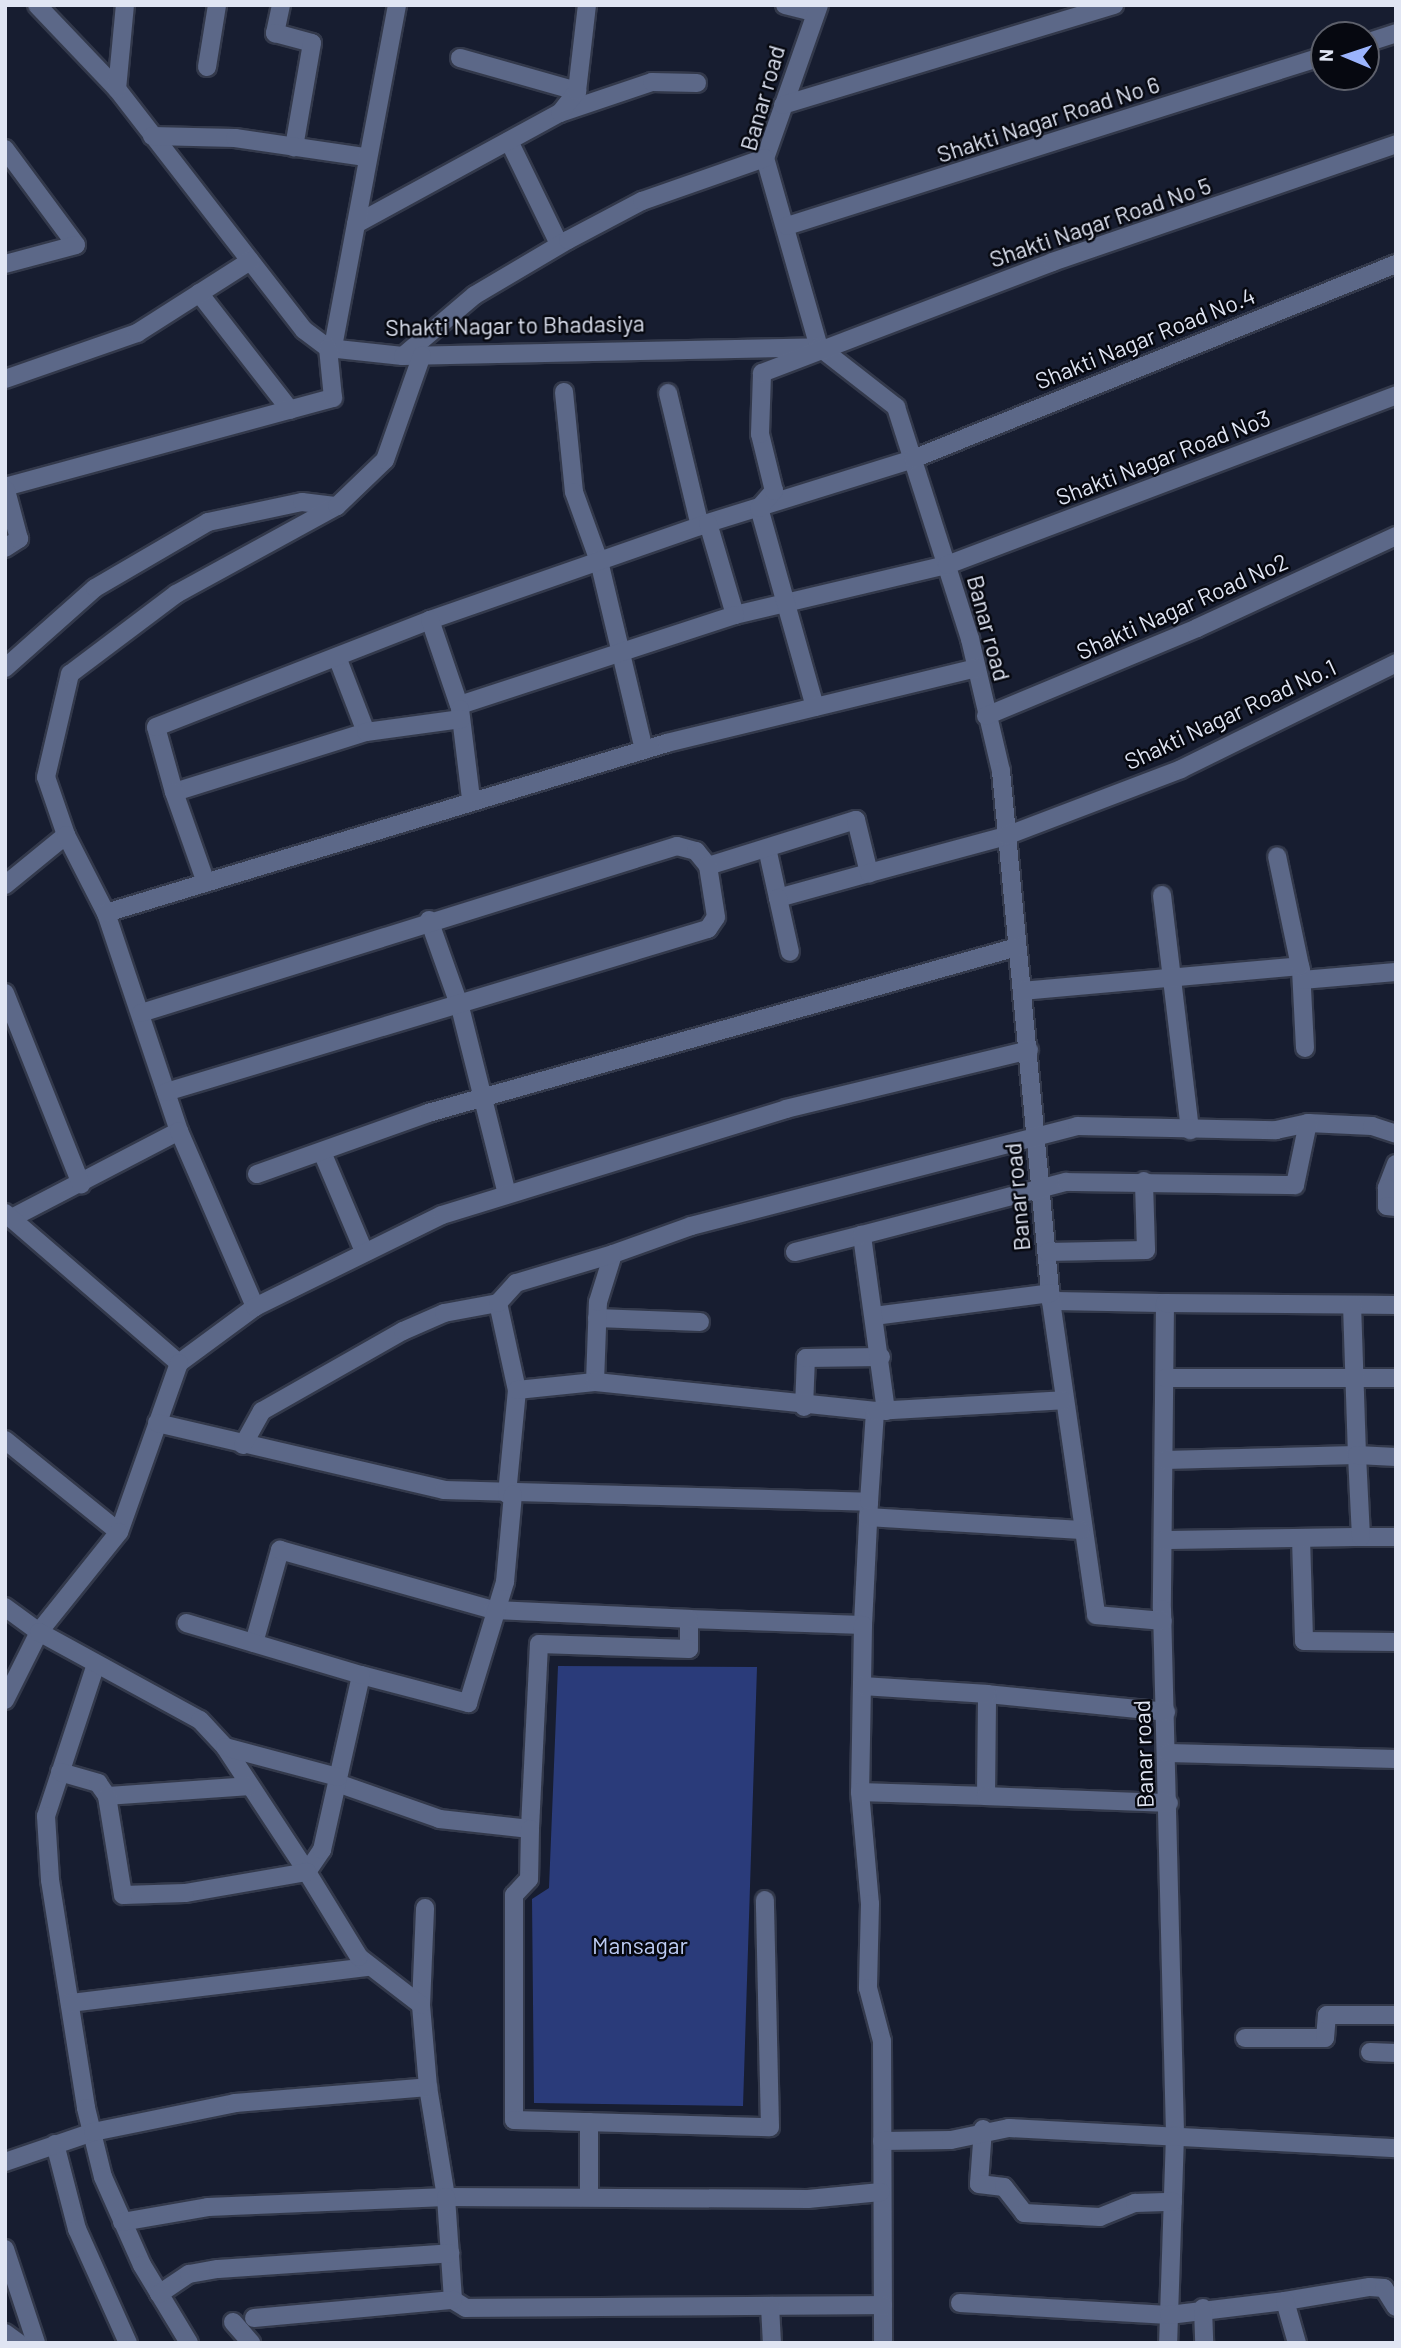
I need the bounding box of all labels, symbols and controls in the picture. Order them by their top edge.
north arrow [1310,21,1380,91]
street label: Banar road [734,42,790,154]
text: N [1314,49,1337,62]
street label: Shakti Nagar Road No 6 [933,70,1163,168]
street label: Shakti Nagar Road No 5 [986,171,1214,273]
street label: Shakti Nagar Road No.4 [1031,281,1259,395]
street label: Shakti Nagar to Bhadasiya [385,309,645,341]
street label: Shakti Nagar Road No3 [1052,403,1274,511]
street label: Shakti Nagar Road No2 [1072,547,1292,665]
street label: Banar road [962,572,1016,684]
street label: Shakti Nagar Road No.1 [1120,653,1340,775]
street label: Banar road [999,1142,1035,1252]
street label: Banar road [1127,1699,1159,1809]
park label: Mansagar [592,1931,688,1959]

